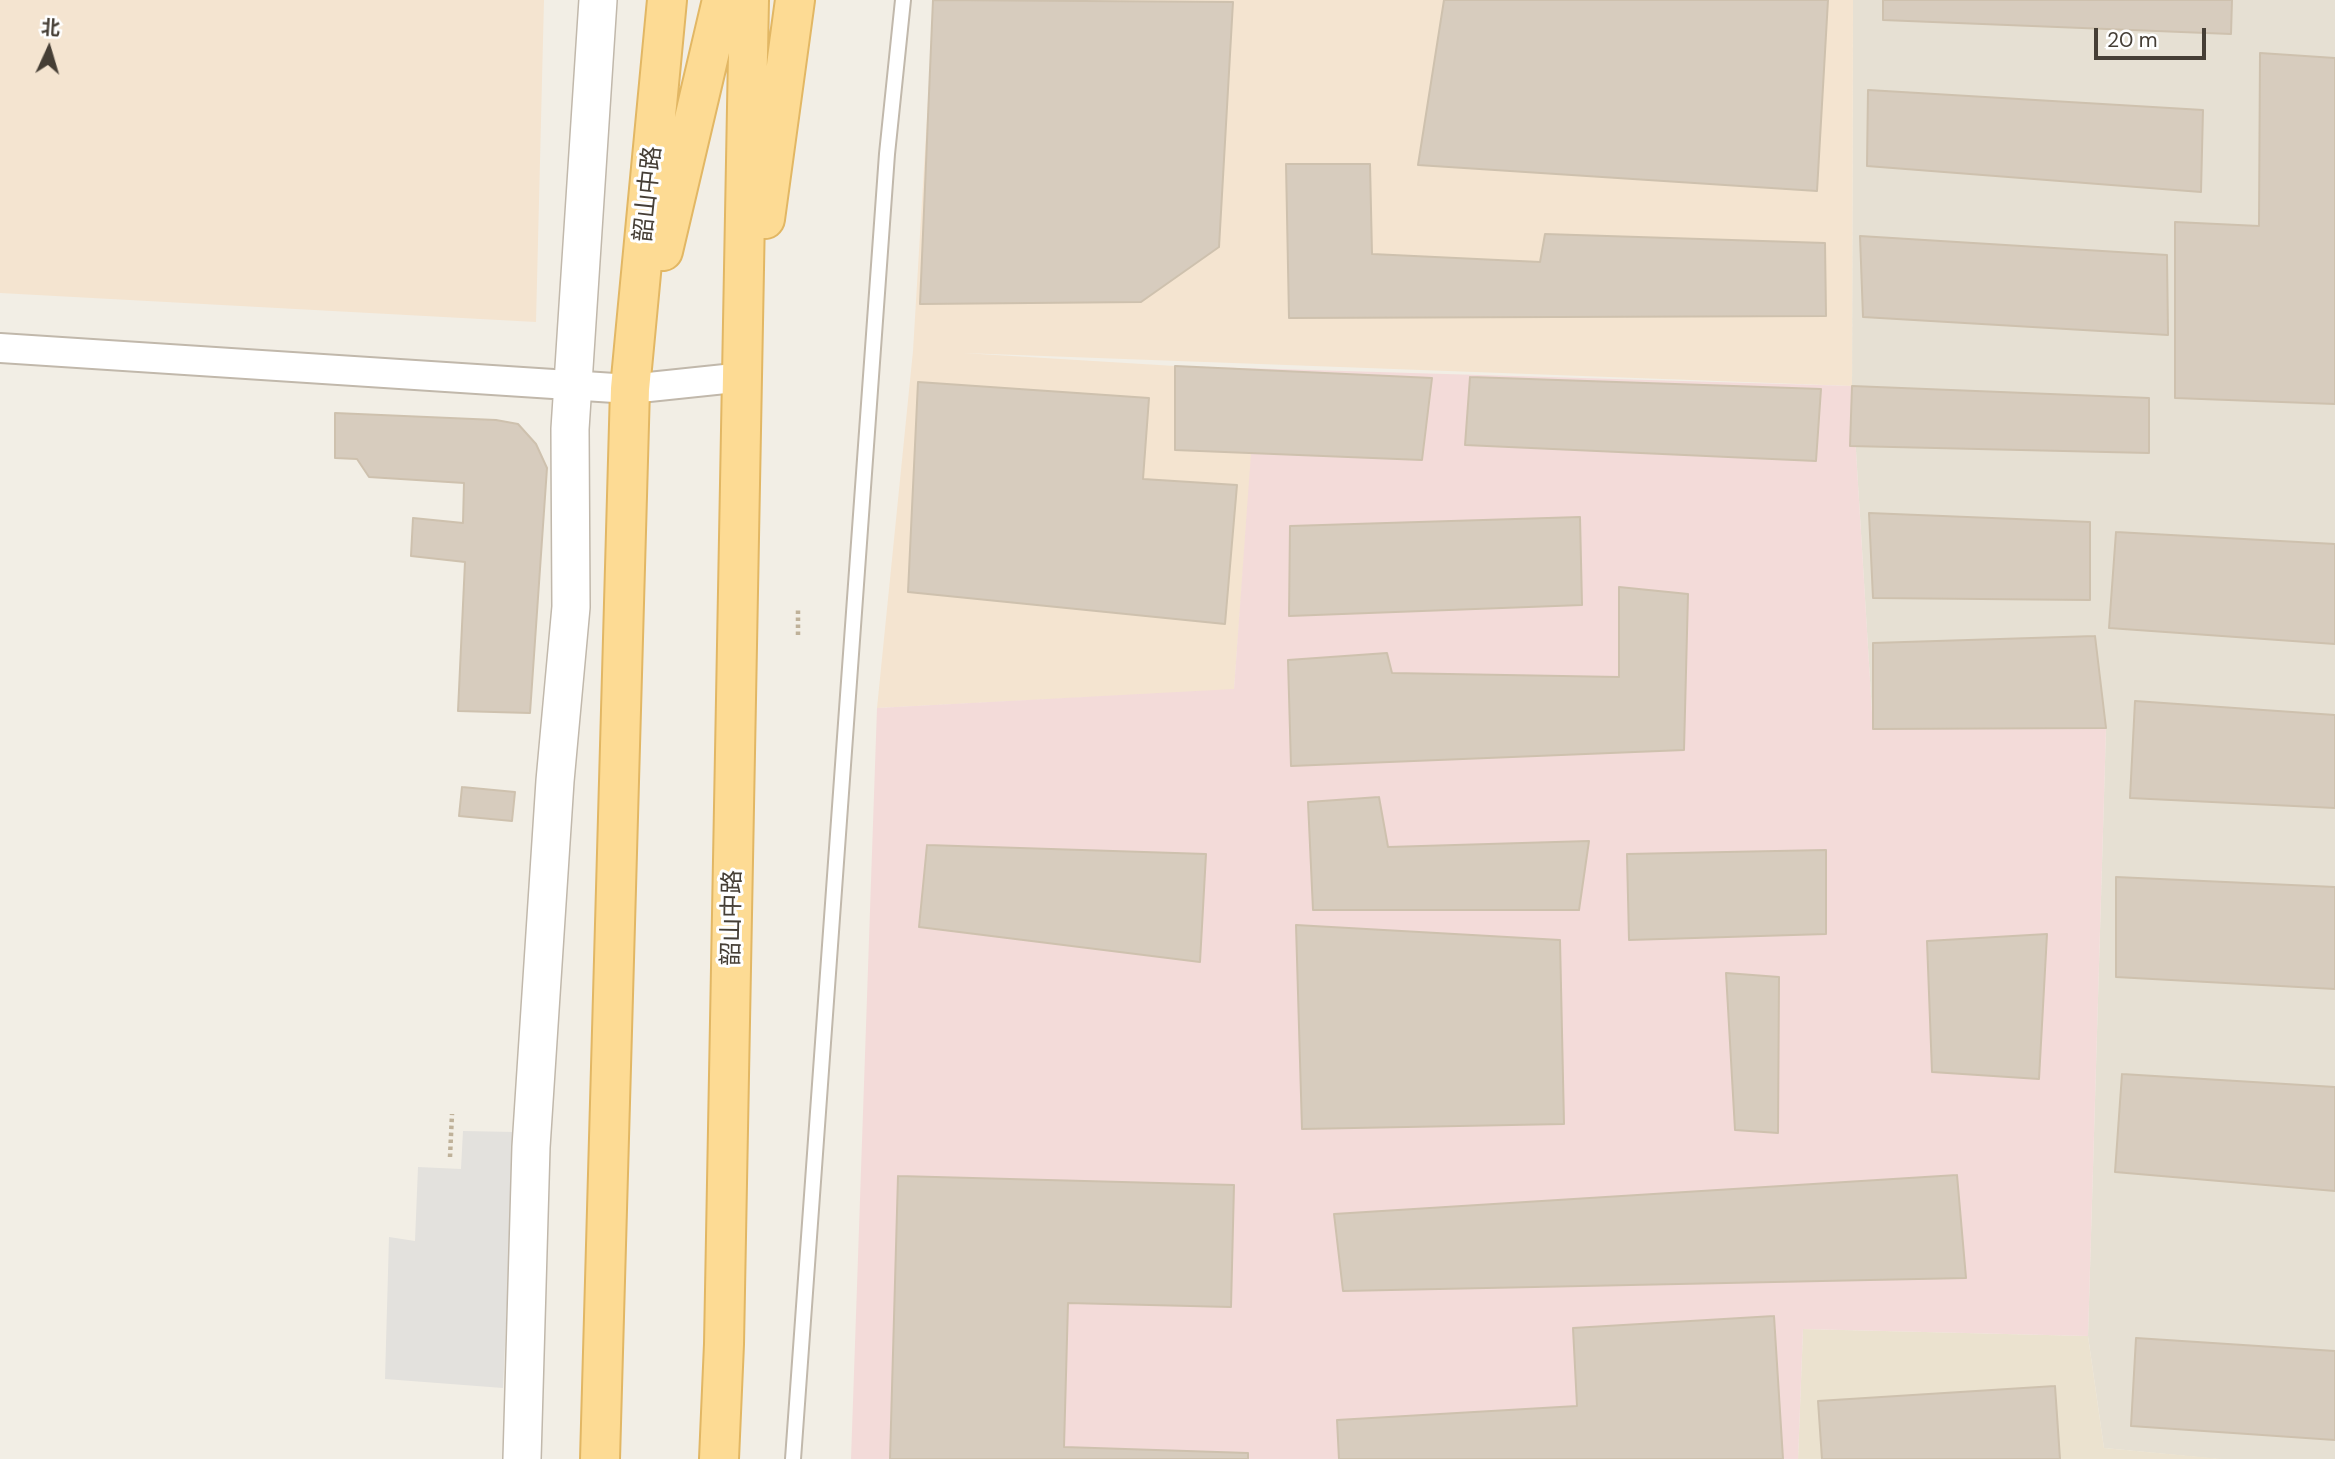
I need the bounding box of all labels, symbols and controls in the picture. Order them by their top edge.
north arrow [14,14,84,84]
text: 北 [40,14,61,41]
scale bar [2097,14,2209,58]
text: 20 m [2107,26,2158,54]
street label: 韶山中路 [630,145,668,243]
street label: 韶山中路 [718,870,748,966]

